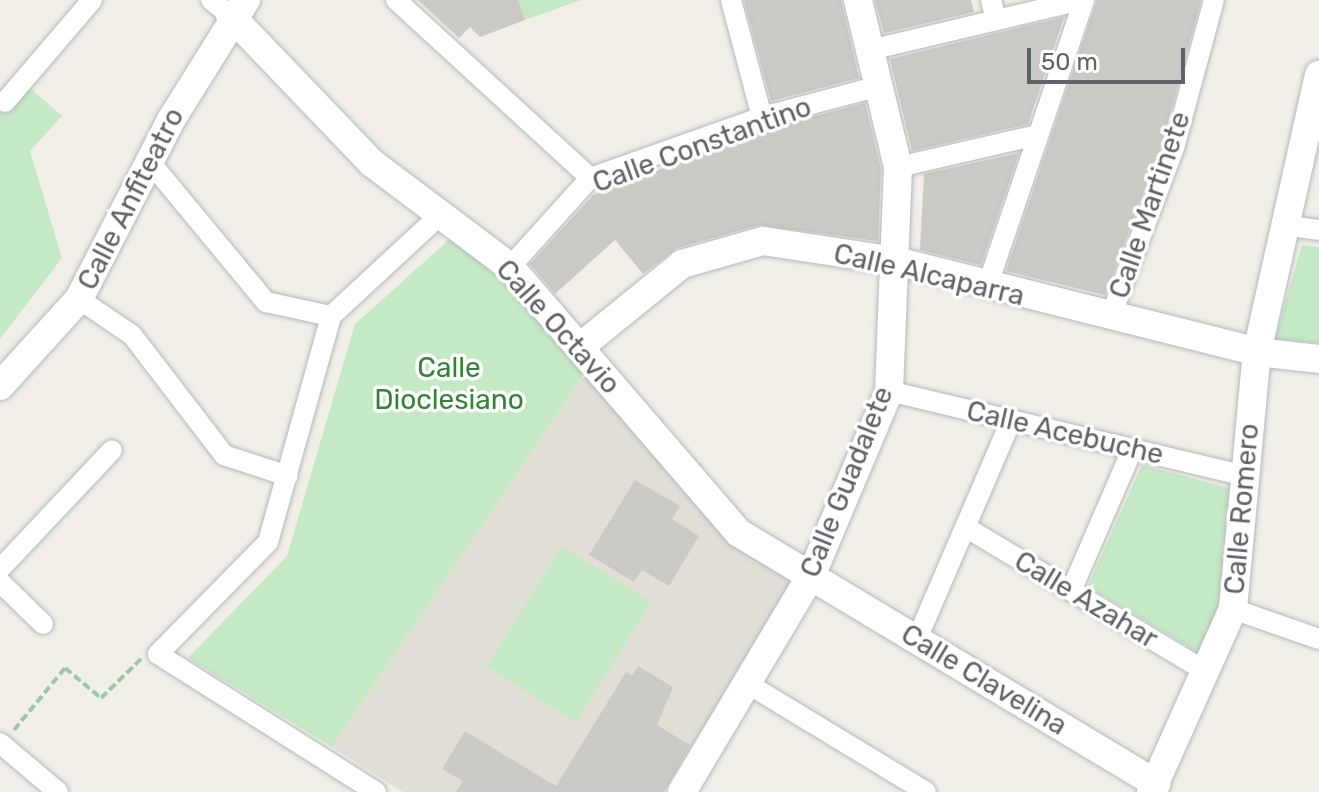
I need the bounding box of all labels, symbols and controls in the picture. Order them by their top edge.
scale bar [1031,32,1189,82]
text: 50 m [1041,48,1098,76]
street label: Calle Constantino [588,90,816,200]
street label: Calle Anfiteatro [71,102,191,296]
street label: Calle Martinete [1102,107,1198,303]
street label: Calle Alcaparra [830,237,1028,313]
street label: Calle Octavio [489,253,627,401]
park label: Calle Dioclesiano [374,351,524,417]
street label: Calle Guadalete [793,382,901,582]
street label: Calle Acebuche [963,394,1167,472]
street label: Calle Romero [1218,422,1266,596]
street label: Calle Azahar [1008,544,1164,656]
street label: Calle Clavelina [895,617,1073,743]

